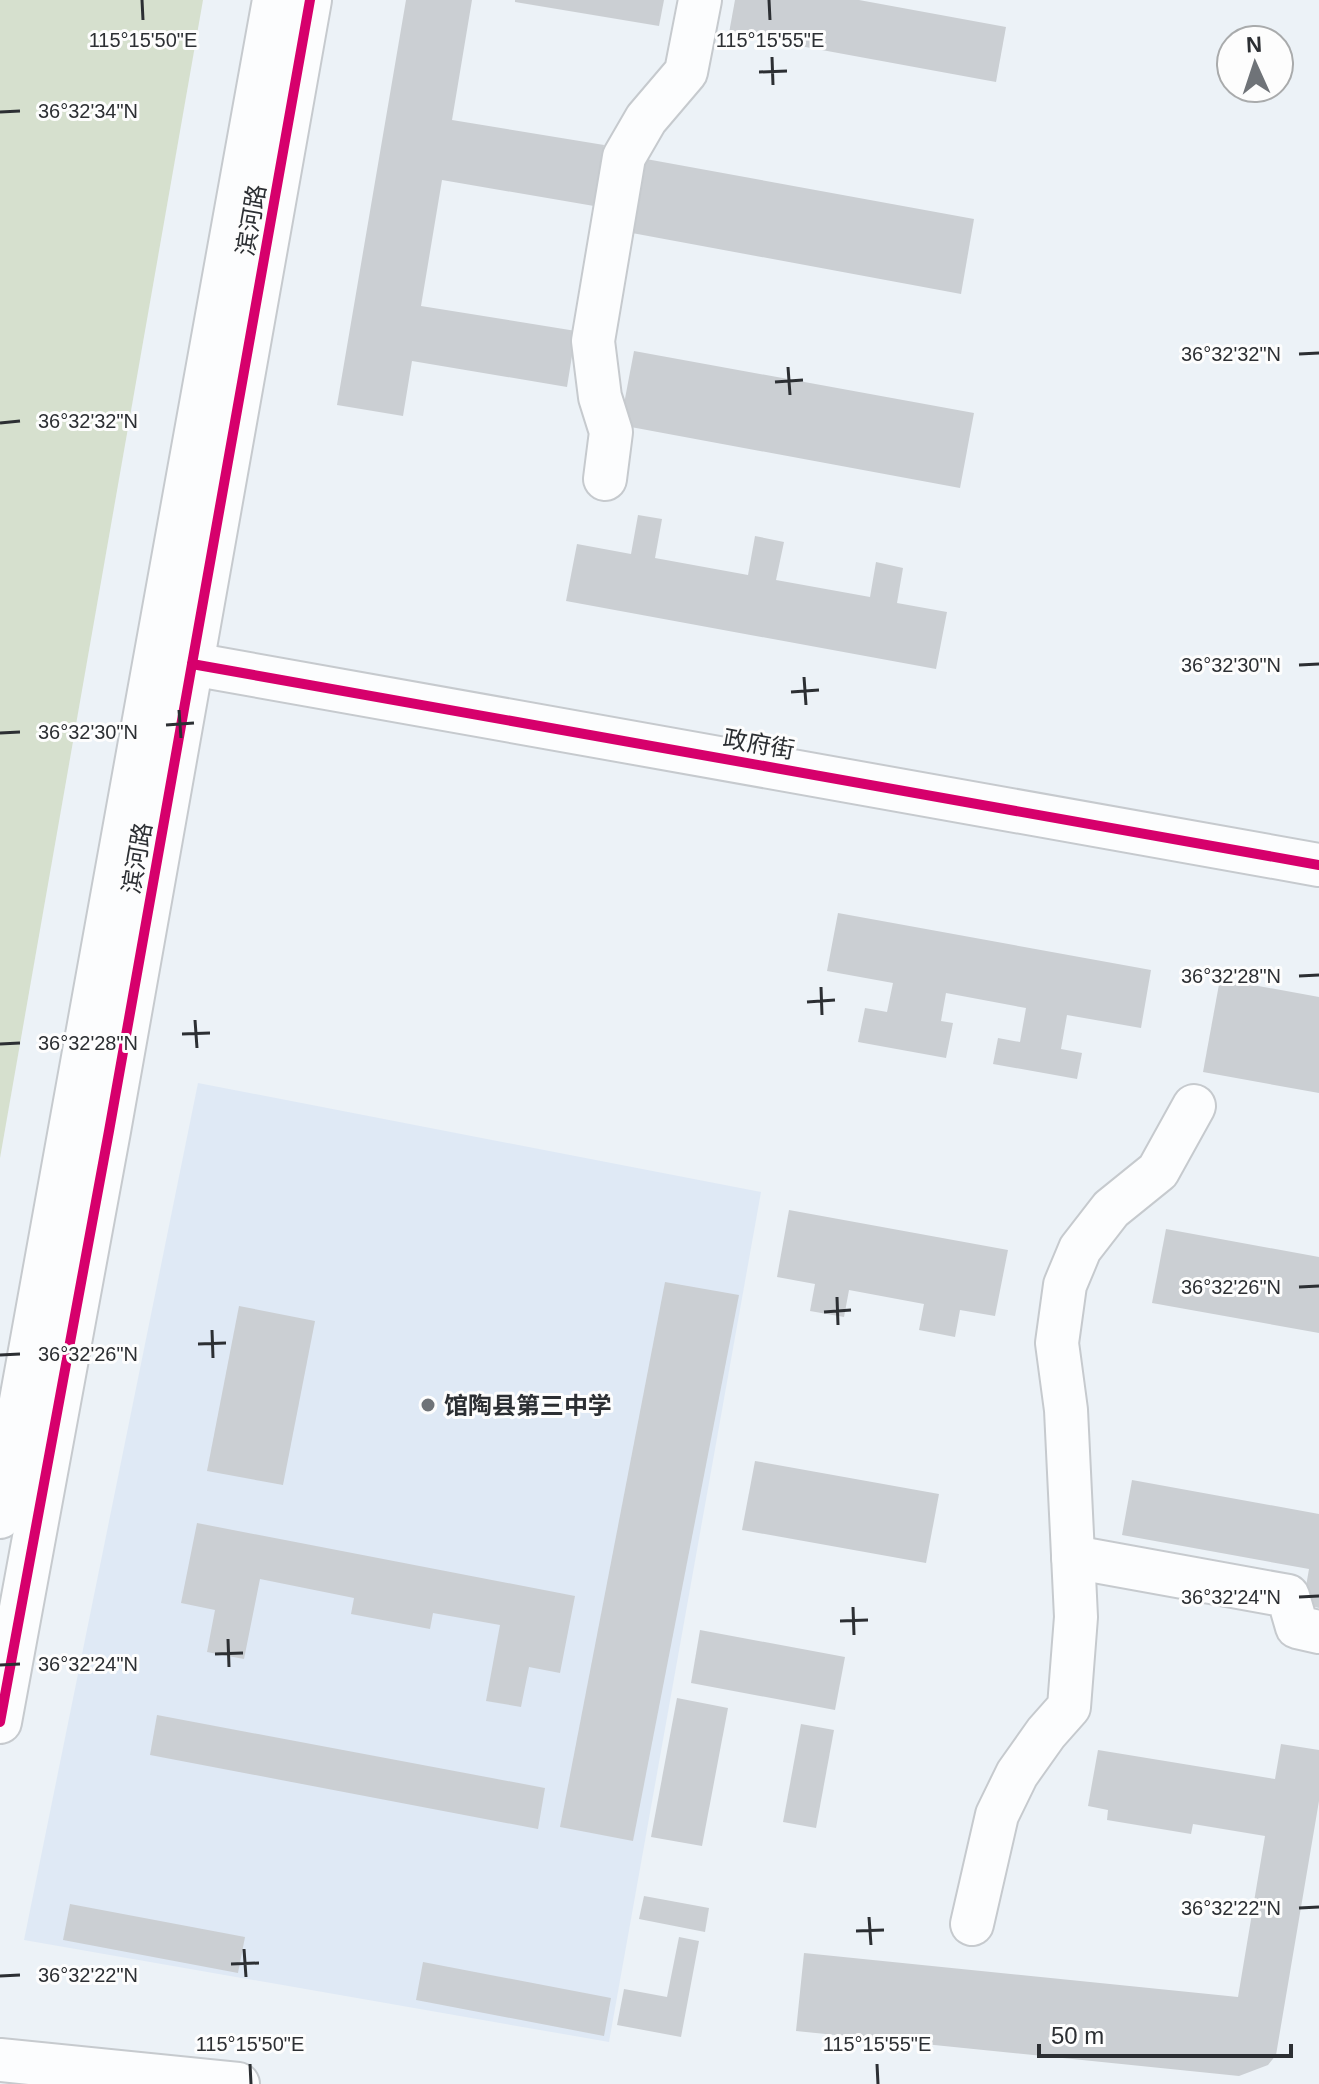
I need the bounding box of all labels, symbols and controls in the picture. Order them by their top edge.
north arrow [1215,24,1295,104]
text: 115°15'50"E [89,29,197,51]
text: 115°15'55"E [716,29,824,51]
text: N [1245,32,1263,57]
text: 36°32'34"N [38,100,138,122]
street label: 滨河路 [231,182,271,258]
text: 36°32'32"N [1181,343,1281,365]
text: 36°32'32"N [38,410,138,432]
text: 36°32'30"N [1181,654,1281,676]
text: 36°32'30"N [38,721,138,743]
street label: 政府街 [721,724,797,764]
street label: 滨河路 [117,820,157,896]
text: 36°32'28"N [1181,965,1281,987]
text: 36°32'28"N [38,1032,138,1054]
text: 36°32'26"N [1181,1276,1281,1298]
text: 36°32'26"N [38,1343,138,1365]
place label: 馆陶县第三中学 [444,1392,612,1419]
marker: 馆陶县第三中学 [419,1396,437,1414]
text: 36°32'24"N [1181,1586,1281,1608]
text: 36°32'24"N [38,1653,138,1675]
text: 36°32'22"N [1181,1897,1281,1919]
text: 36°32'22"N [38,1964,138,1986]
scale bar [1039,2008,1291,2058]
text: 50 m [1051,2022,1104,2049]
text: 115°15'50"E [196,2033,304,2055]
text: 115°15'55"E [823,2033,931,2055]

